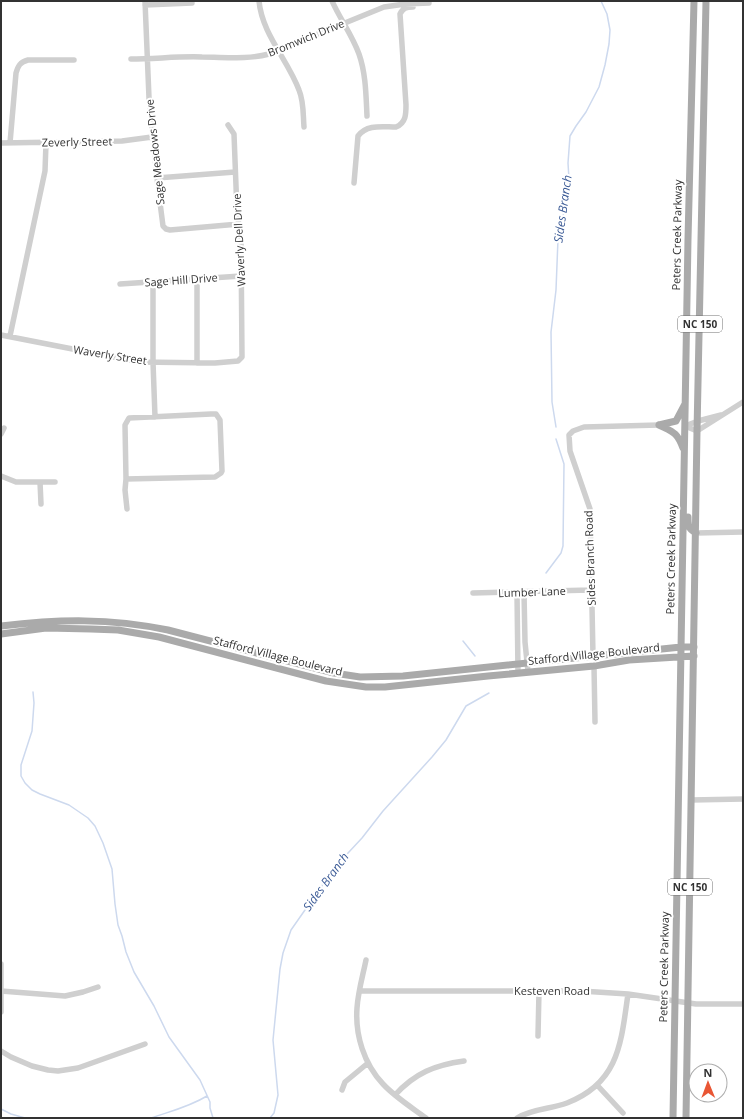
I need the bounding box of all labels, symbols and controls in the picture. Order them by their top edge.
street label: Bromwich Drive [265,15,346,60]
street label: Sage Meadows Drive [141,98,168,206]
street label: Zeverly Street [42,133,112,150]
water label: Sides Branch [549,174,576,244]
street label: Peters Creek Parkway [668,179,685,291]
street label: Waverly Dell Drive [229,193,248,287]
street label: Sage Hill Drive [144,269,218,290]
road number: NC 150 [678,316,722,332]
street label: Waverly Street [72,341,148,368]
street label: Peters Creek Parkway [662,503,679,615]
street label: Sides Branch Road [580,510,599,606]
street label: Lumber Lane [498,583,566,600]
street label: Stafford Village Boulevard [212,632,344,679]
street label: Stafford Village Boulevard [527,639,661,668]
water label: Sides Branch [299,849,353,914]
road number: NC 150 [668,879,712,895]
street label: Peters Creek Parkway [655,911,672,1023]
street label: Kesteven Road [514,983,590,998]
north arrow [688,1063,728,1103]
text: N [703,1065,712,1080]

